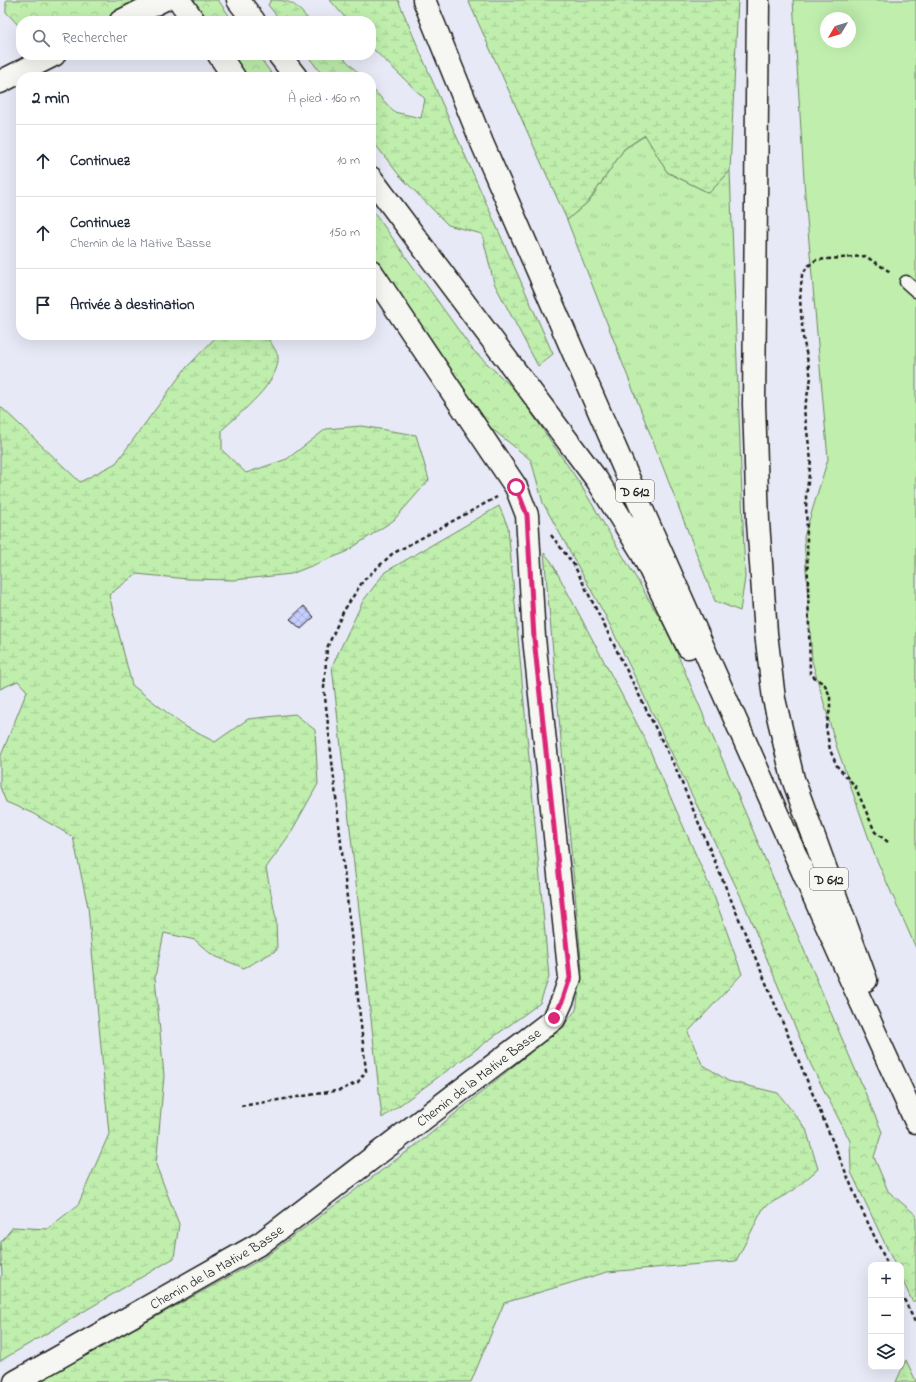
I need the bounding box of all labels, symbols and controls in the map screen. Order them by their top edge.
north arrow [820,12,856,48]
search box [16,16,376,60]
icon: search [30,27,52,49]
text: Rechercher [62,27,127,49]
text: 2 min [32,86,69,111]
text: À pied · 160 m [288,89,360,108]
icon: ahead [32,150,54,172]
text: Continuez [70,150,130,172]
text: 10 m [337,151,360,170]
text: Continuez [70,212,130,234]
icon: ahead [32,222,54,244]
text: 150 m [329,223,360,242]
text: Chemin de la Mative Basse [70,234,211,253]
icon: arrive [32,294,54,316]
text: Arrivée à destination [70,294,195,316]
route start [507,478,525,496]
road number: D 612 [616,480,654,502]
road number: D 612 [810,868,848,890]
route end [545,1009,563,1027]
street label: Chemin de la Mative Basse [412,1023,546,1133]
street label: Chemin de la Mative Basse [146,1220,289,1316]
map controls [868,1262,904,1370]
button: + [868,1262,904,1298]
button: − [868,1298,904,1334]
button: layers [868,1334,904,1370]

